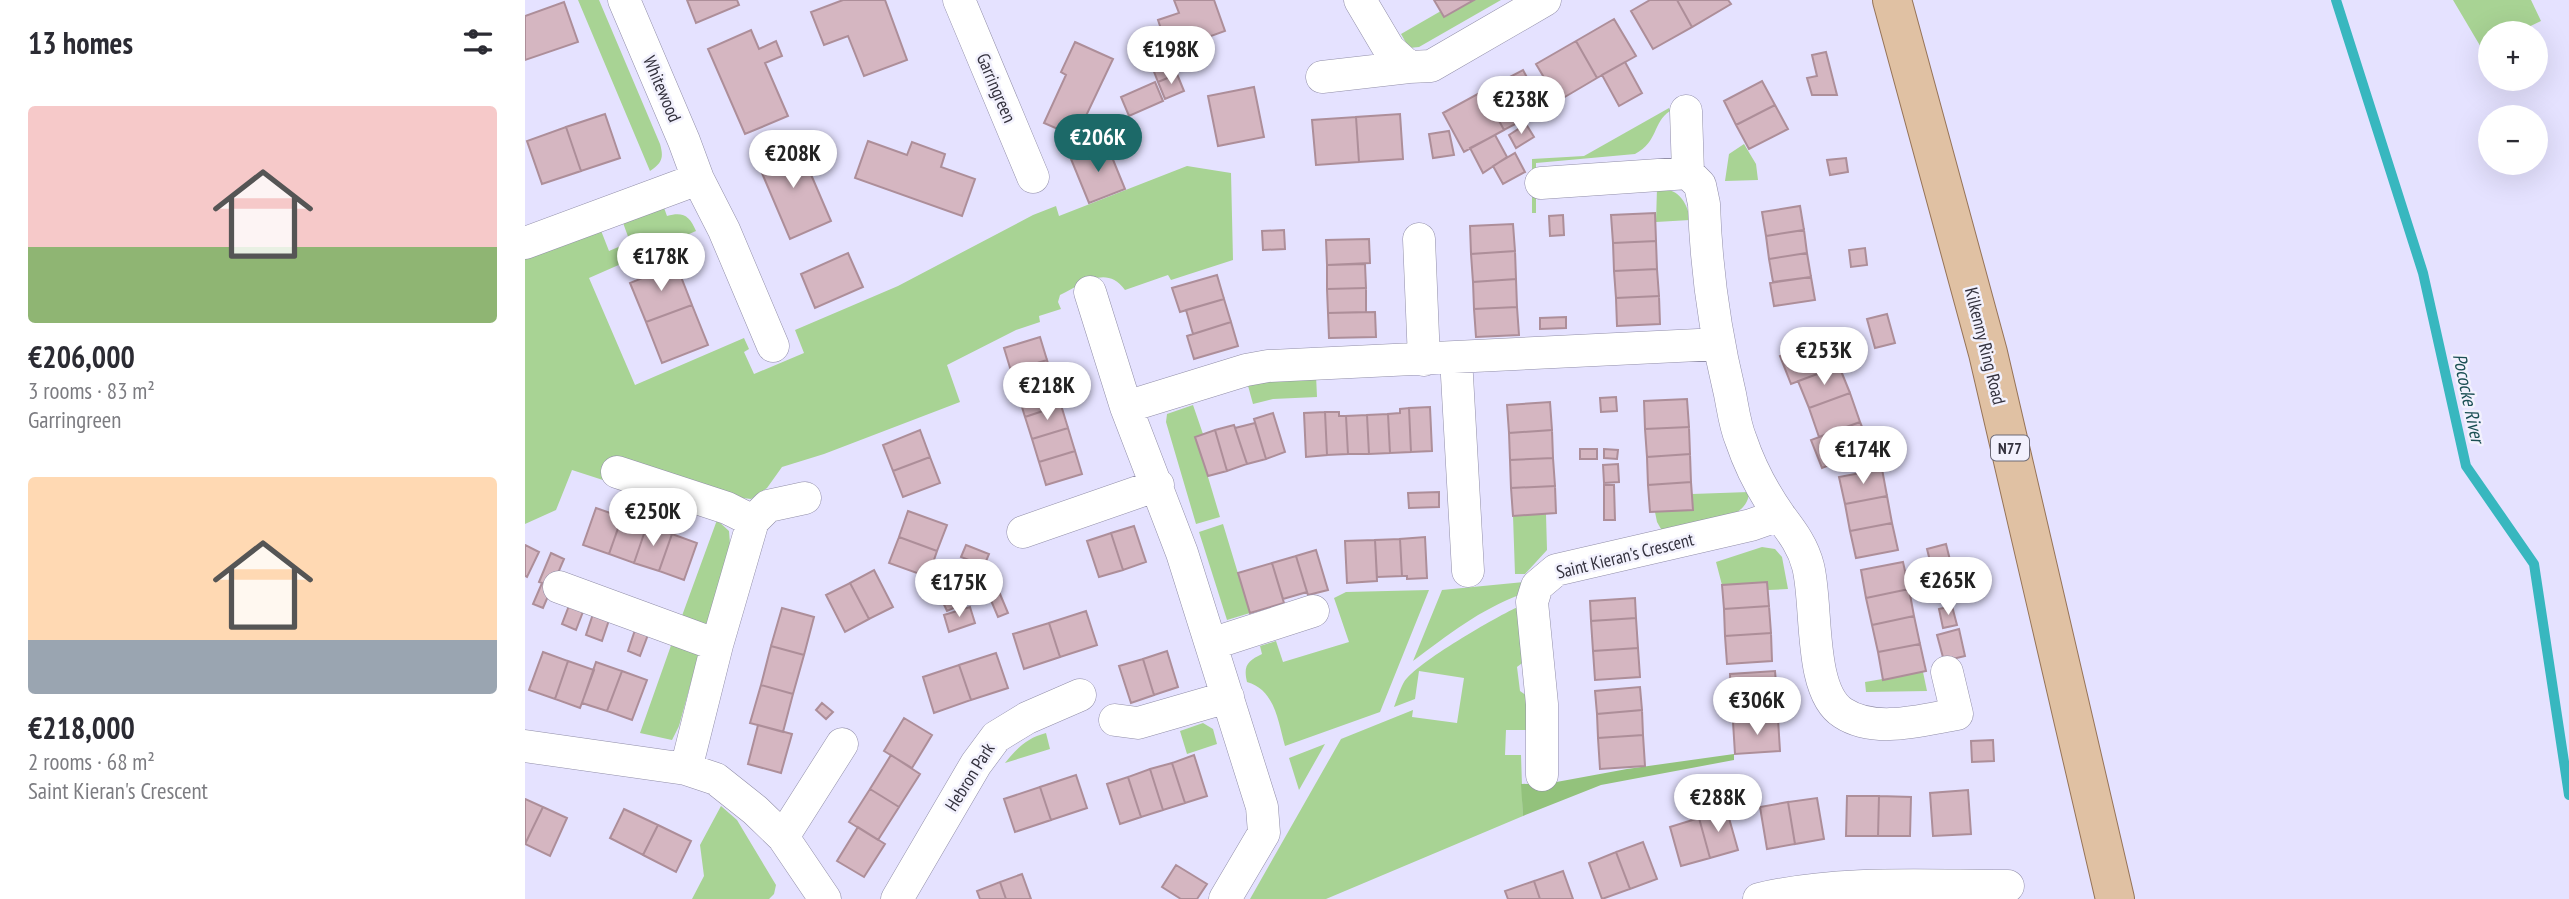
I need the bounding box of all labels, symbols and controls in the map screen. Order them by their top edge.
map controls [2478,21,2548,175]
button: + [2478,21,2548,91]
text: 13 homes [28,23,133,62]
icon: filters [459,23,497,61]
pin: €198K [1122,27,1220,86]
text: €198K [1143,34,1199,63]
street label: Garringreen [972,50,1021,126]
street label: Whitewood [638,52,687,125]
pin: €238K [1472,76,1570,136]
text: €238K [1493,84,1549,113]
button: − [2478,105,2548,175]
pin: €206K [1049,114,1147,174]
text: €206K [1070,122,1126,151]
pin: €208K [744,130,842,190]
text: €208K [765,138,821,167]
icon: home [200,151,326,277]
pin: €178K [612,233,710,293]
text: €178K [633,241,689,270]
street label: Kilkenny Ring Road [1960,285,2011,407]
pin: €253K [1775,328,1873,387]
text: €253K [1796,335,1852,364]
text: €206,000 [28,337,135,376]
water label: Pococke River [2448,351,2491,447]
pin: €218K [998,362,1096,422]
text: €218K [1019,370,1075,399]
text: 3 rooms · 83 m² [28,376,155,405]
text: Garringreen [28,405,121,434]
pin: €174K [1814,426,1912,486]
text: €174K [1835,434,1891,463]
road number: N77 [1991,436,2029,461]
pin: €250K [604,489,702,548]
text: €250K [625,496,681,525]
icon: home [200,522,326,648]
street label: Saint Kieran's Crescent [1554,527,1696,584]
pin: €265K [1899,558,1997,617]
pin: €175K [910,560,1008,619]
text: €265K [1920,565,1976,594]
text: €175K [931,567,987,596]
pin: €306K [1708,678,1806,737]
text: €306K [1729,685,1785,714]
text: €218,000 [28,708,135,747]
street label: Hebron Park [940,738,999,815]
text: 2 rooms · 68 m² [28,747,155,776]
pin: €288K [1669,774,1767,834]
text: Saint Kieran's Crescent [28,776,208,805]
text: €288K [1690,782,1746,811]

